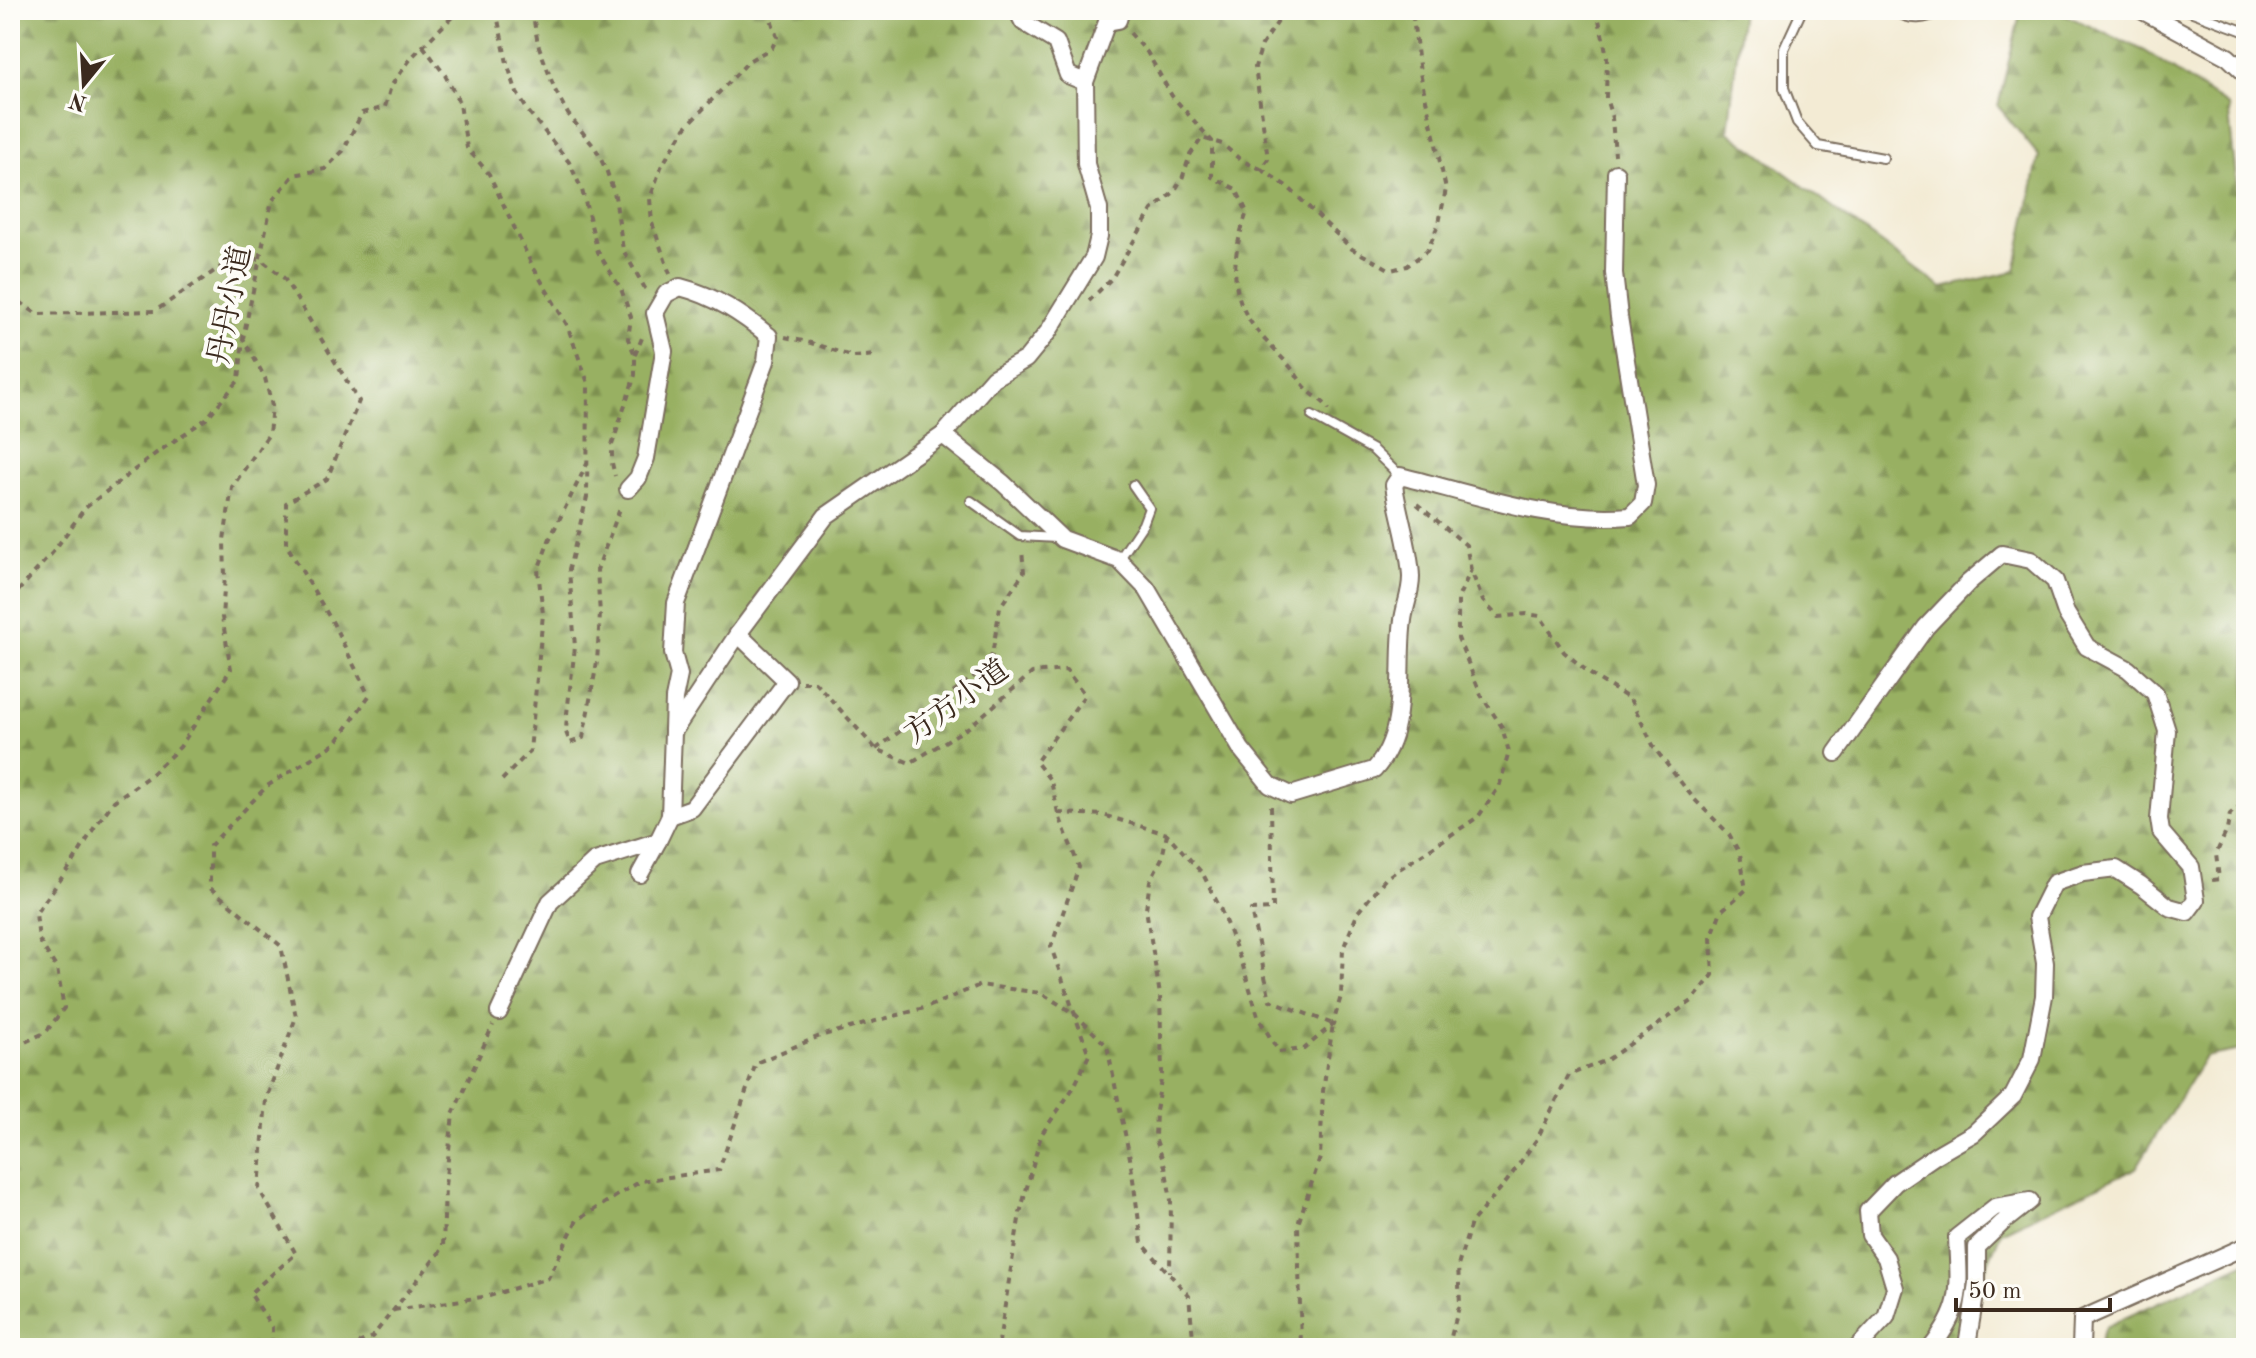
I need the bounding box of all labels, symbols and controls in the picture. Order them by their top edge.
north arrow [44,44,124,124]
text: N [67,88,90,114]
street label: 丹丹小道 [203,243,257,367]
street label: 方方小道 [898,653,1015,750]
scale bar [1956,1262,2110,1312]
text: 50 m [1968,1280,2022,1304]

